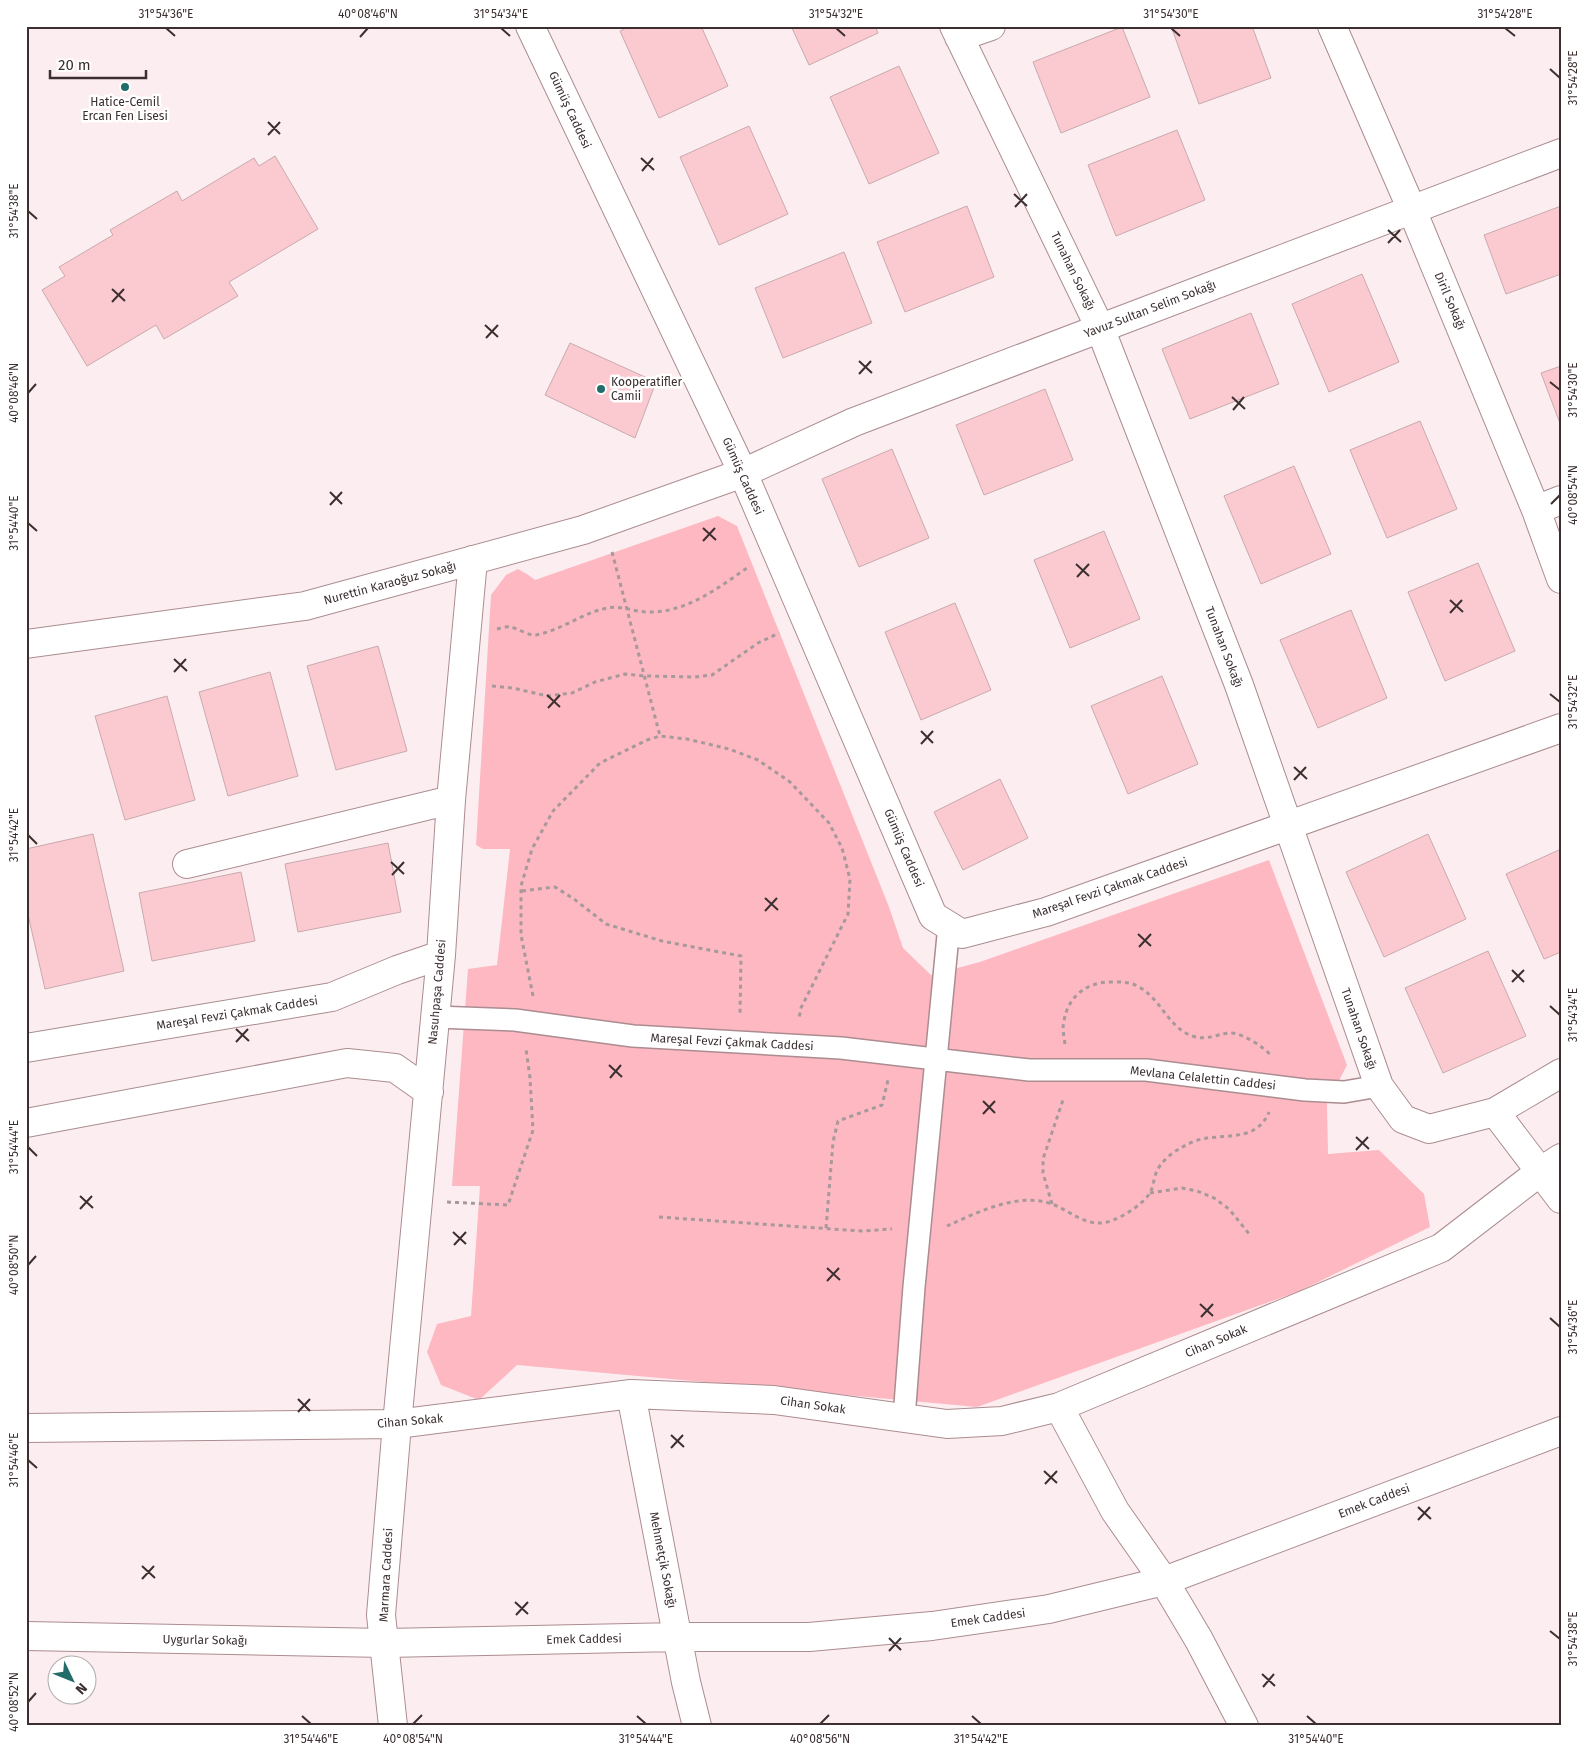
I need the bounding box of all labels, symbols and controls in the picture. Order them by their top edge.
text: 31°54'36"E [139,7,193,21]
text: 40°08'46"N [338,7,398,21]
text: 31°54'34"E [474,7,528,21]
text: 31°54'32"E [809,7,863,21]
text: 31°54'30"E [1143,7,1199,21]
text: 31°54'28"E [1477,7,1533,21]
scale bar [50,48,146,80]
text: 31°54'28"E [1566,50,1580,106]
text: 20 m [58,56,91,74]
street label: Gümüş Caddesi [546,69,594,151]
marker: Hatice-Cemil Ercan Fen Lisesi [119,81,131,93]
place label: Hatice-Cemil Ercan Fen Lisesi [82,95,168,123]
text: 31°54'38"E [7,183,21,239]
street label: Tunahan Sokağı [1048,229,1098,313]
street label: Diril Sokağı [1432,270,1468,332]
street label: Yavuz Sultan Selim Sokağı [1082,277,1218,341]
text: 31°54'30"E [1566,362,1580,418]
text: 40°08'46"N [7,363,21,423]
place label: Kooperatifler Camii [611,375,683,403]
marker: Kooperatifler Camii [595,383,607,395]
street label: Gümüş Caddesi [720,435,766,517]
text: 40°08'54"N [1566,465,1580,525]
text: 31°54'40"E [7,495,21,551]
street label: Nurettin Karaoğuz Sokağı [322,559,458,607]
street label: Tunahan Sokağı [1202,605,1246,689]
text: 31°54'32"E [1566,675,1580,729]
street label: Gümüş Caddesi [881,807,927,889]
text: 31°54'42"E [7,808,21,862]
street label: Mareşal Fevzi Çakmak Caddesi [1030,855,1190,921]
street label: Nasuhpaşa Caddesi [425,939,449,1045]
street label: Tunahan Sokağı [1338,986,1380,1072]
text: 31°54'34"E [1566,988,1580,1042]
street label: Mareşal Fevzi Çakmak Caddesi [155,993,319,1033]
street label: Mareşal Fevzi Çakmak Caddesi [650,1031,814,1053]
street label: Mevlana Celalettin Caddesi [1129,1063,1277,1093]
text: 31°54'44"E [7,1120,21,1174]
text: 40°08'50"N [7,1235,21,1295]
text: 31°54'36"E [1566,1300,1580,1354]
street label: Cihan Sokak [1183,1321,1250,1360]
street label: Cihan Sokak [779,1393,848,1417]
street label: Cihan Sokak [376,1411,444,1431]
text: 31°54'46"E [7,1433,21,1487]
street label: Emek Caddesi [1336,1481,1412,1521]
street label: Mehmetçik Sokağı [647,1511,679,1609]
street label: Marmara Caddesi [377,1528,395,1622]
street label: Emek Caddesi [950,1606,1026,1630]
text: 31°54'38"E [1566,1611,1580,1667]
street label: Emek Caddesi [546,1631,622,1647]
street label: Uygurlar Sokağı [162,1632,248,1648]
north arrow [48,1654,98,1704]
text: 40°08'52"N [7,1672,21,1732]
text: N [72,1679,91,1698]
text: 31°54'46"E [284,1732,338,1746]
text: 40°08'54"N [383,1732,443,1746]
text: 31°54'44"E [619,1732,673,1746]
text: 40°08'56"N [790,1732,850,1746]
text: 31°54'42"E [954,1732,1008,1746]
text: 31°54'40"E [1288,1732,1344,1746]

